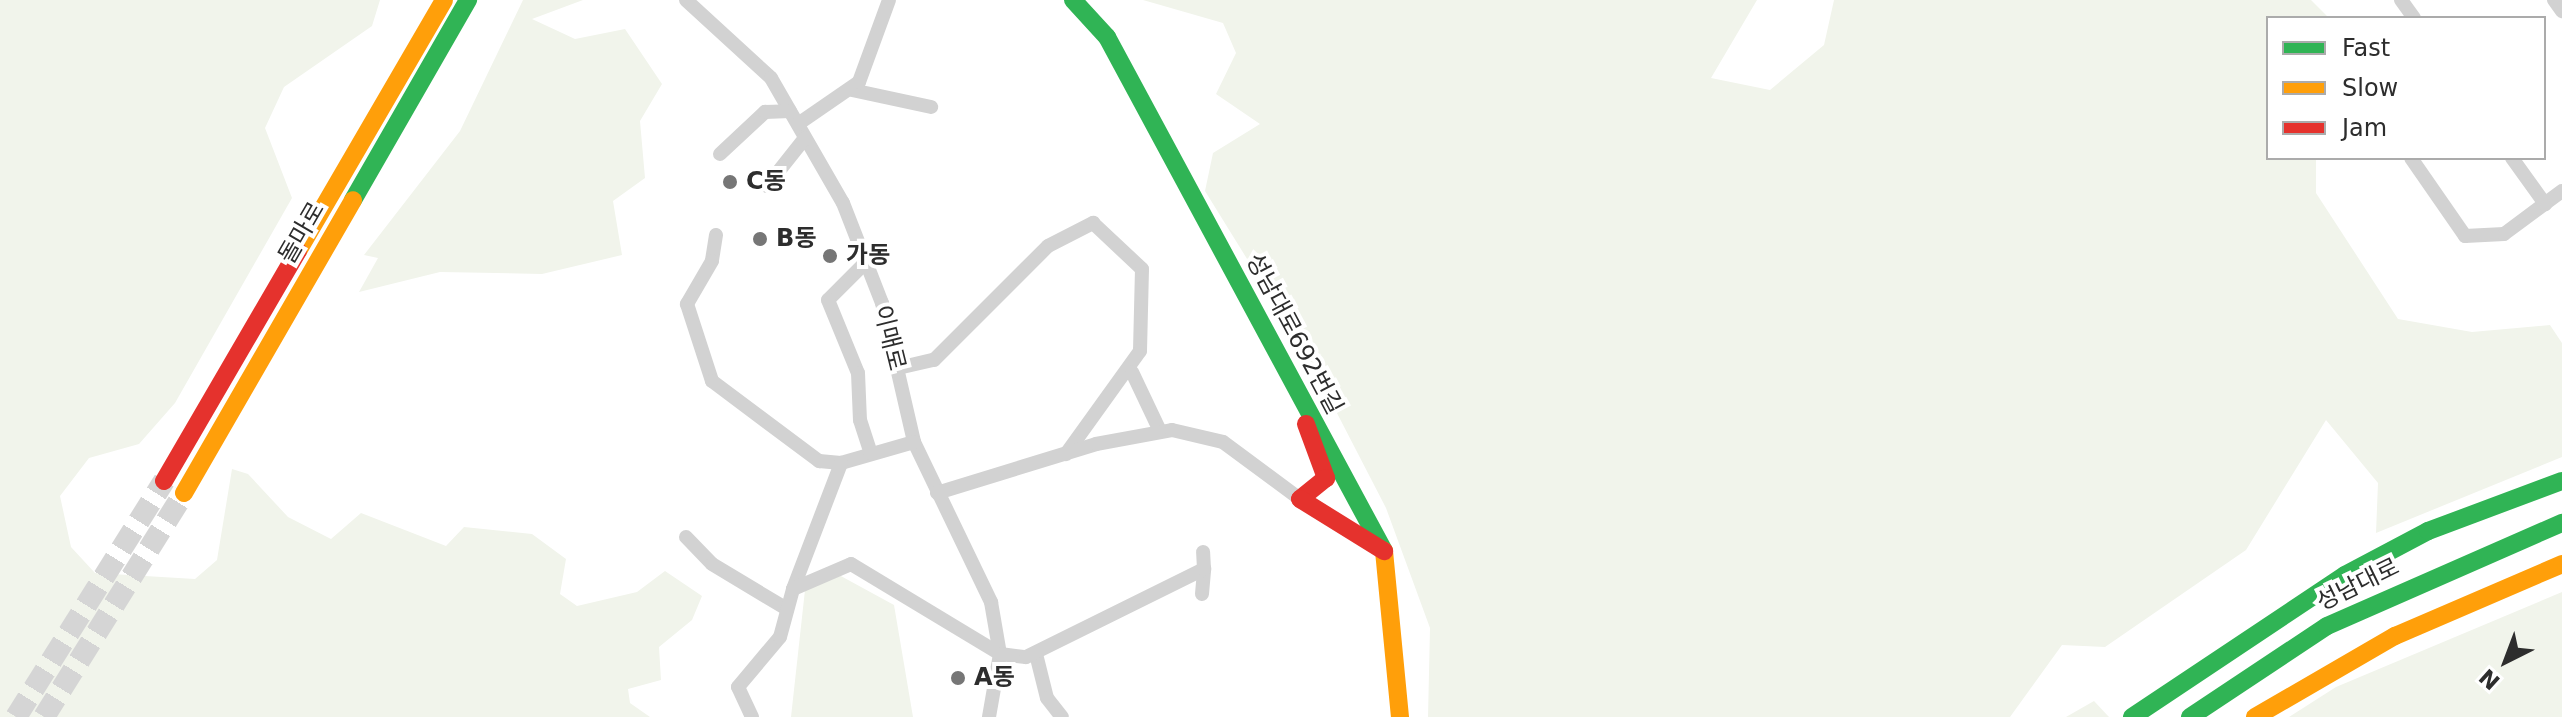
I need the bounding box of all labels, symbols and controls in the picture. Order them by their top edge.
legend [2266,16,2546,160]
text: Fast [2342,34,2390,62]
text: Slow [2342,74,2398,102]
text: Jam [2342,114,2387,142]
place label: C동 [746,168,786,196]
marker: C동 [721,173,739,191]
street label: 돌마로 [273,197,331,269]
place label: B동 [776,225,816,253]
marker: B동 [751,230,769,248]
place label: 가동 [846,242,890,270]
marker: 가동 [821,247,839,265]
street label: 성남대로692번길 [1239,249,1349,419]
street label: 이매로 [867,302,911,374]
street label: 성남대로 [2312,553,2404,617]
north arrow [2466,621,2546,701]
place label: A동 [974,664,1015,692]
text: N [2474,664,2505,695]
marker: A동 [949,669,967,687]

